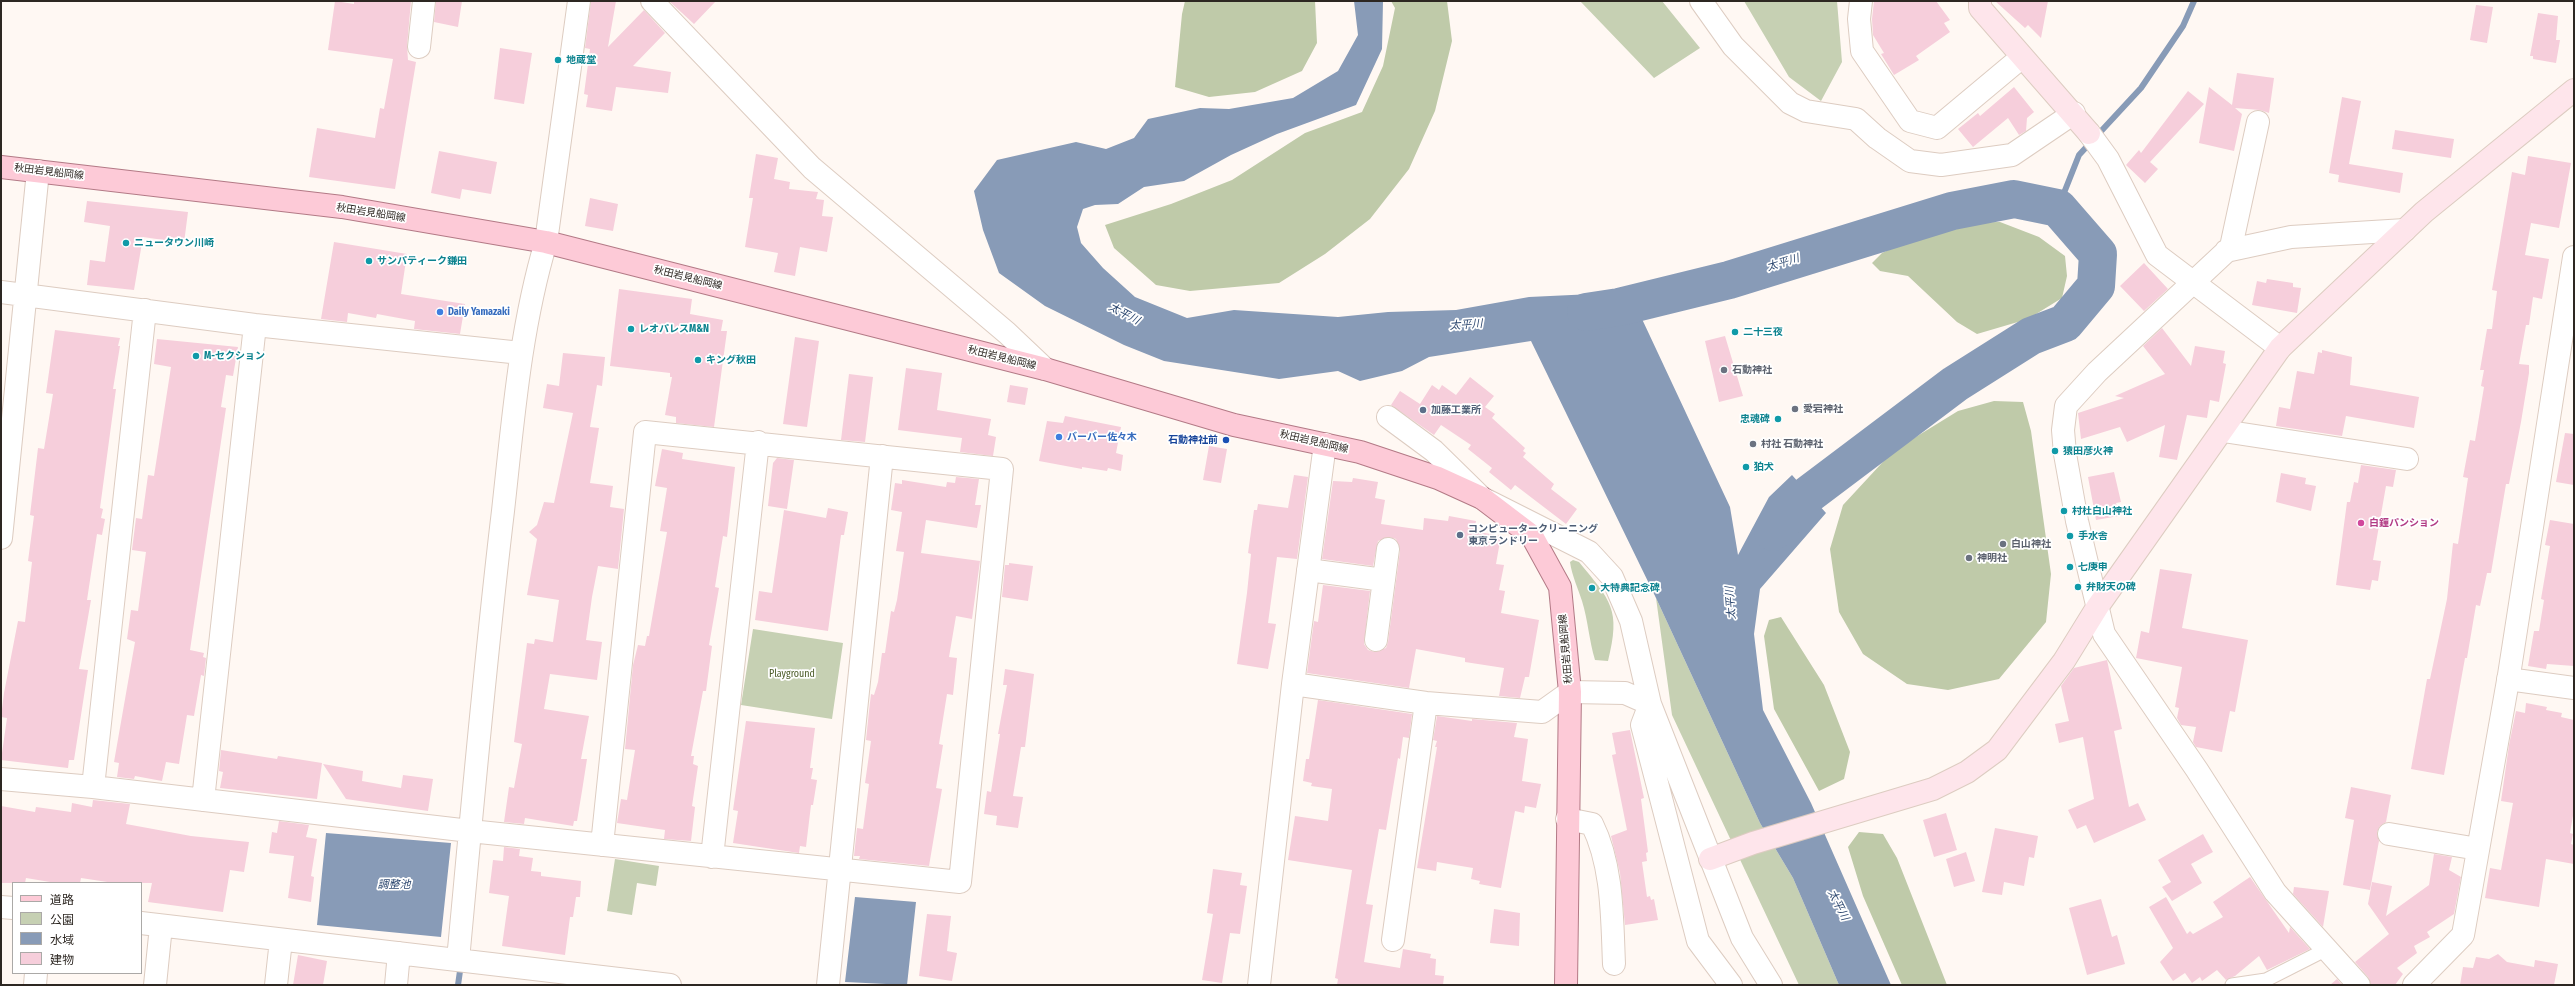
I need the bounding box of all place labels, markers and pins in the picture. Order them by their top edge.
place label: 地蔵堂 [566,54,596,66]
marker: 地蔵堂 [553,55,563,65]
place label: ニュータウン川崎 [134,237,214,249]
marker: ニュータウン川崎 [121,238,131,248]
place label: サンパティーク鎌田 [377,255,467,267]
marker: サンパティーク鎌田 [364,256,374,266]
place label: Daily Yamazaki [448,306,510,318]
marker: Daily Yamazaki [435,307,445,317]
place label: レオパレスM&N [639,323,709,335]
marker: レオパレスM&N [626,324,636,334]
place label: 二十三夜 [1743,326,1783,338]
marker: 二十三夜 [1730,327,1740,337]
place label: M-セクション [204,350,265,362]
marker: M-セクション [191,351,201,361]
place label: キング秋田 [706,354,756,366]
marker: キング秋田 [693,355,703,365]
place label: 石動神社 [1732,364,1772,376]
marker: 石動神社 [1719,365,1729,375]
place label: 愛宕神社 [1803,403,1843,415]
place label: 加藤工業所 [1431,404,1481,416]
marker: 愛宕神社 [1790,404,1800,414]
marker: 加藤工業所 [1418,405,1428,415]
place label: 忠魂碑 [1740,413,1770,425]
marker: 忠魂碑 [1773,414,1783,424]
place label: バーバー佐々木 [1067,431,1137,443]
marker: バーバー佐々木 [1054,432,1064,442]
place label: 石動神社前 [1168,434,1218,446]
marker: 石動神社前 [1221,435,1231,445]
place label: 村社 石動神社 [1761,438,1823,450]
marker: 村社 石動神社 [1748,439,1758,449]
place label: 猿田彦火神 [2063,445,2113,457]
marker: 猿田彦火神 [2050,446,2060,456]
place label: 狛犬 [1754,461,1774,473]
marker: 狛犬 [1741,462,1751,472]
place label: 村杜白山神社 [2072,505,2132,517]
marker: 村杜白山神社 [2059,506,2069,516]
place label: 白鐘パンション [2369,517,2439,529]
marker: 白鐘パンション [2356,518,2366,528]
place label: コンピュータークリーニング 東京ランドリー [1468,523,1598,546]
marker: コンピュータークリーニング 東京ランドリー [1455,530,1465,540]
place label: 手水舎 [2078,530,2108,542]
marker: 手水舎 [2065,531,2075,541]
place label: 白山神社 [2011,538,2051,550]
marker: 白山神社 [1998,539,2008,549]
place label: 神明社 [1977,552,2007,564]
marker: 神明社 [1964,553,1974,563]
place label: 七庚申 [2078,561,2108,573]
marker: 七庚申 [2065,562,2075,572]
place label: 弁財天の碑 [2086,581,2136,593]
place label: 大特典記念碑 [1600,582,1660,594]
marker: 弁財天の碑 [2073,582,2083,592]
marker: 大特典記念碑 [1587,583,1597,593]

